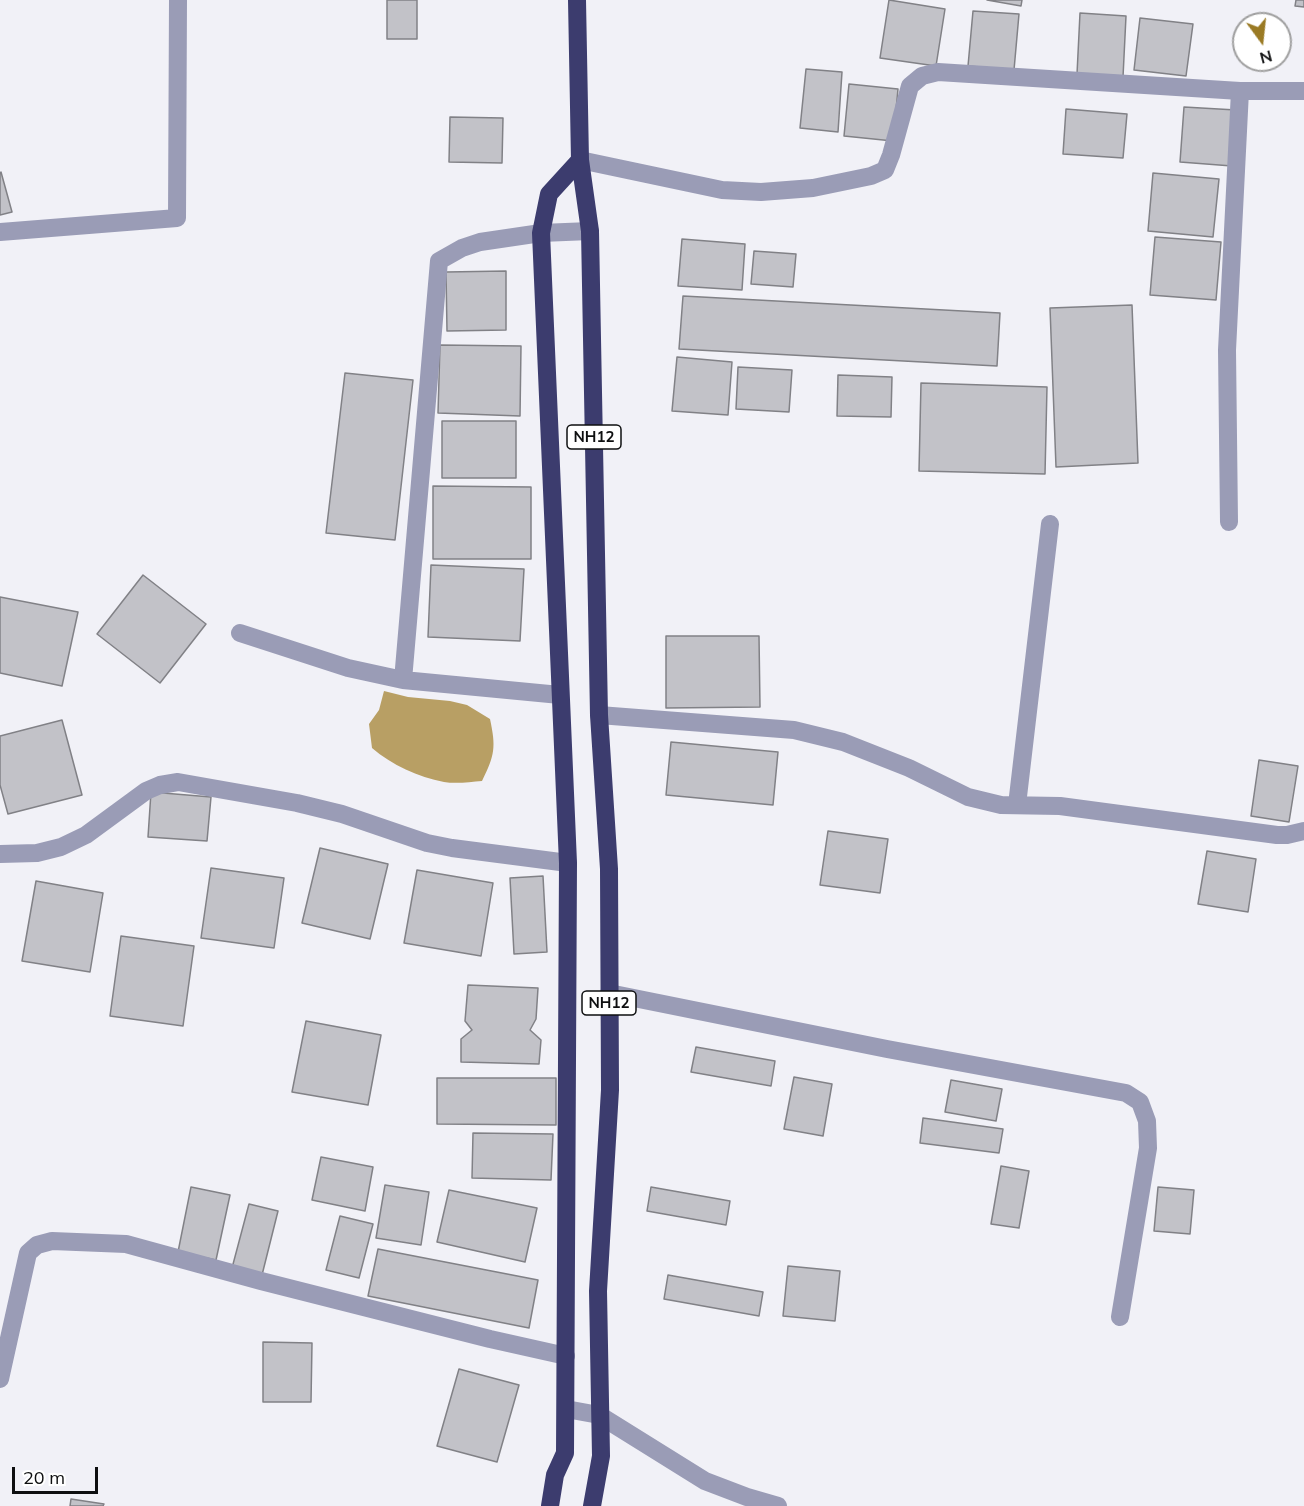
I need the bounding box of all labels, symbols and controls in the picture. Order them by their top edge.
north arrow [1232,12,1292,72]
text: N [1258,46,1275,69]
road number: NH12 [567,425,621,449]
road number: NH12 [582,991,636,1015]
scale bar [15,1455,100,1493]
text: 20 m [23,1466,65,1489]

